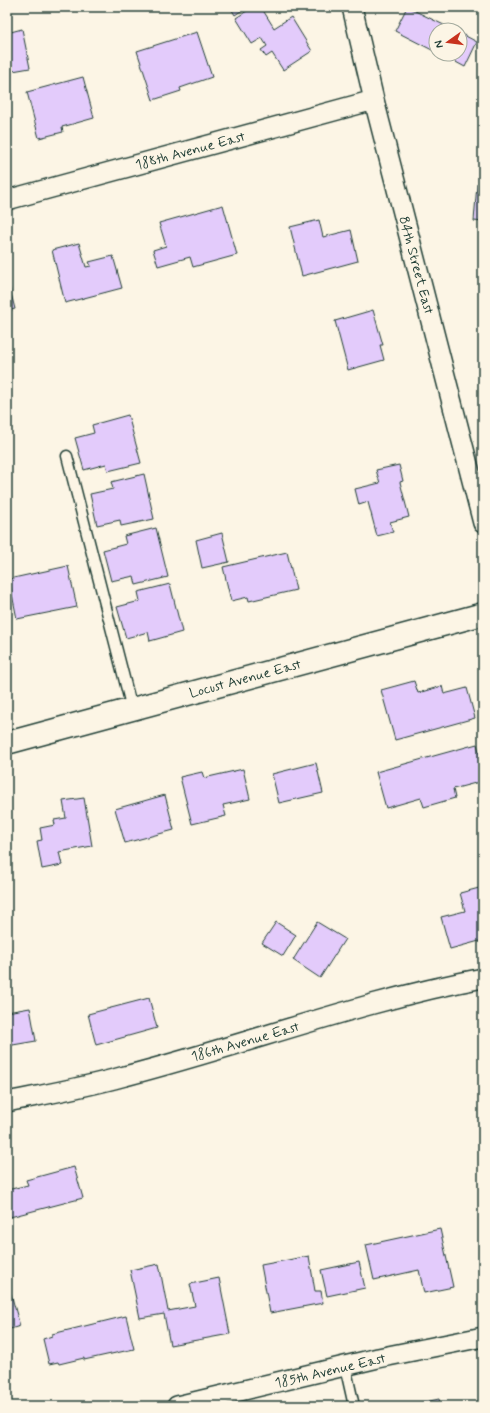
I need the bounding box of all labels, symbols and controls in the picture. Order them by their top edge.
north arrow [428,22,468,62]
text: N [432,39,447,49]
street label: 188th Avenue East [133,128,247,174]
street label: 84th Street East [394,214,438,317]
street label: Locust Avenue East [187,655,303,703]
street label: 186th Avenue East [189,1018,302,1066]
street label: 185th Avenue East [273,1349,388,1392]

